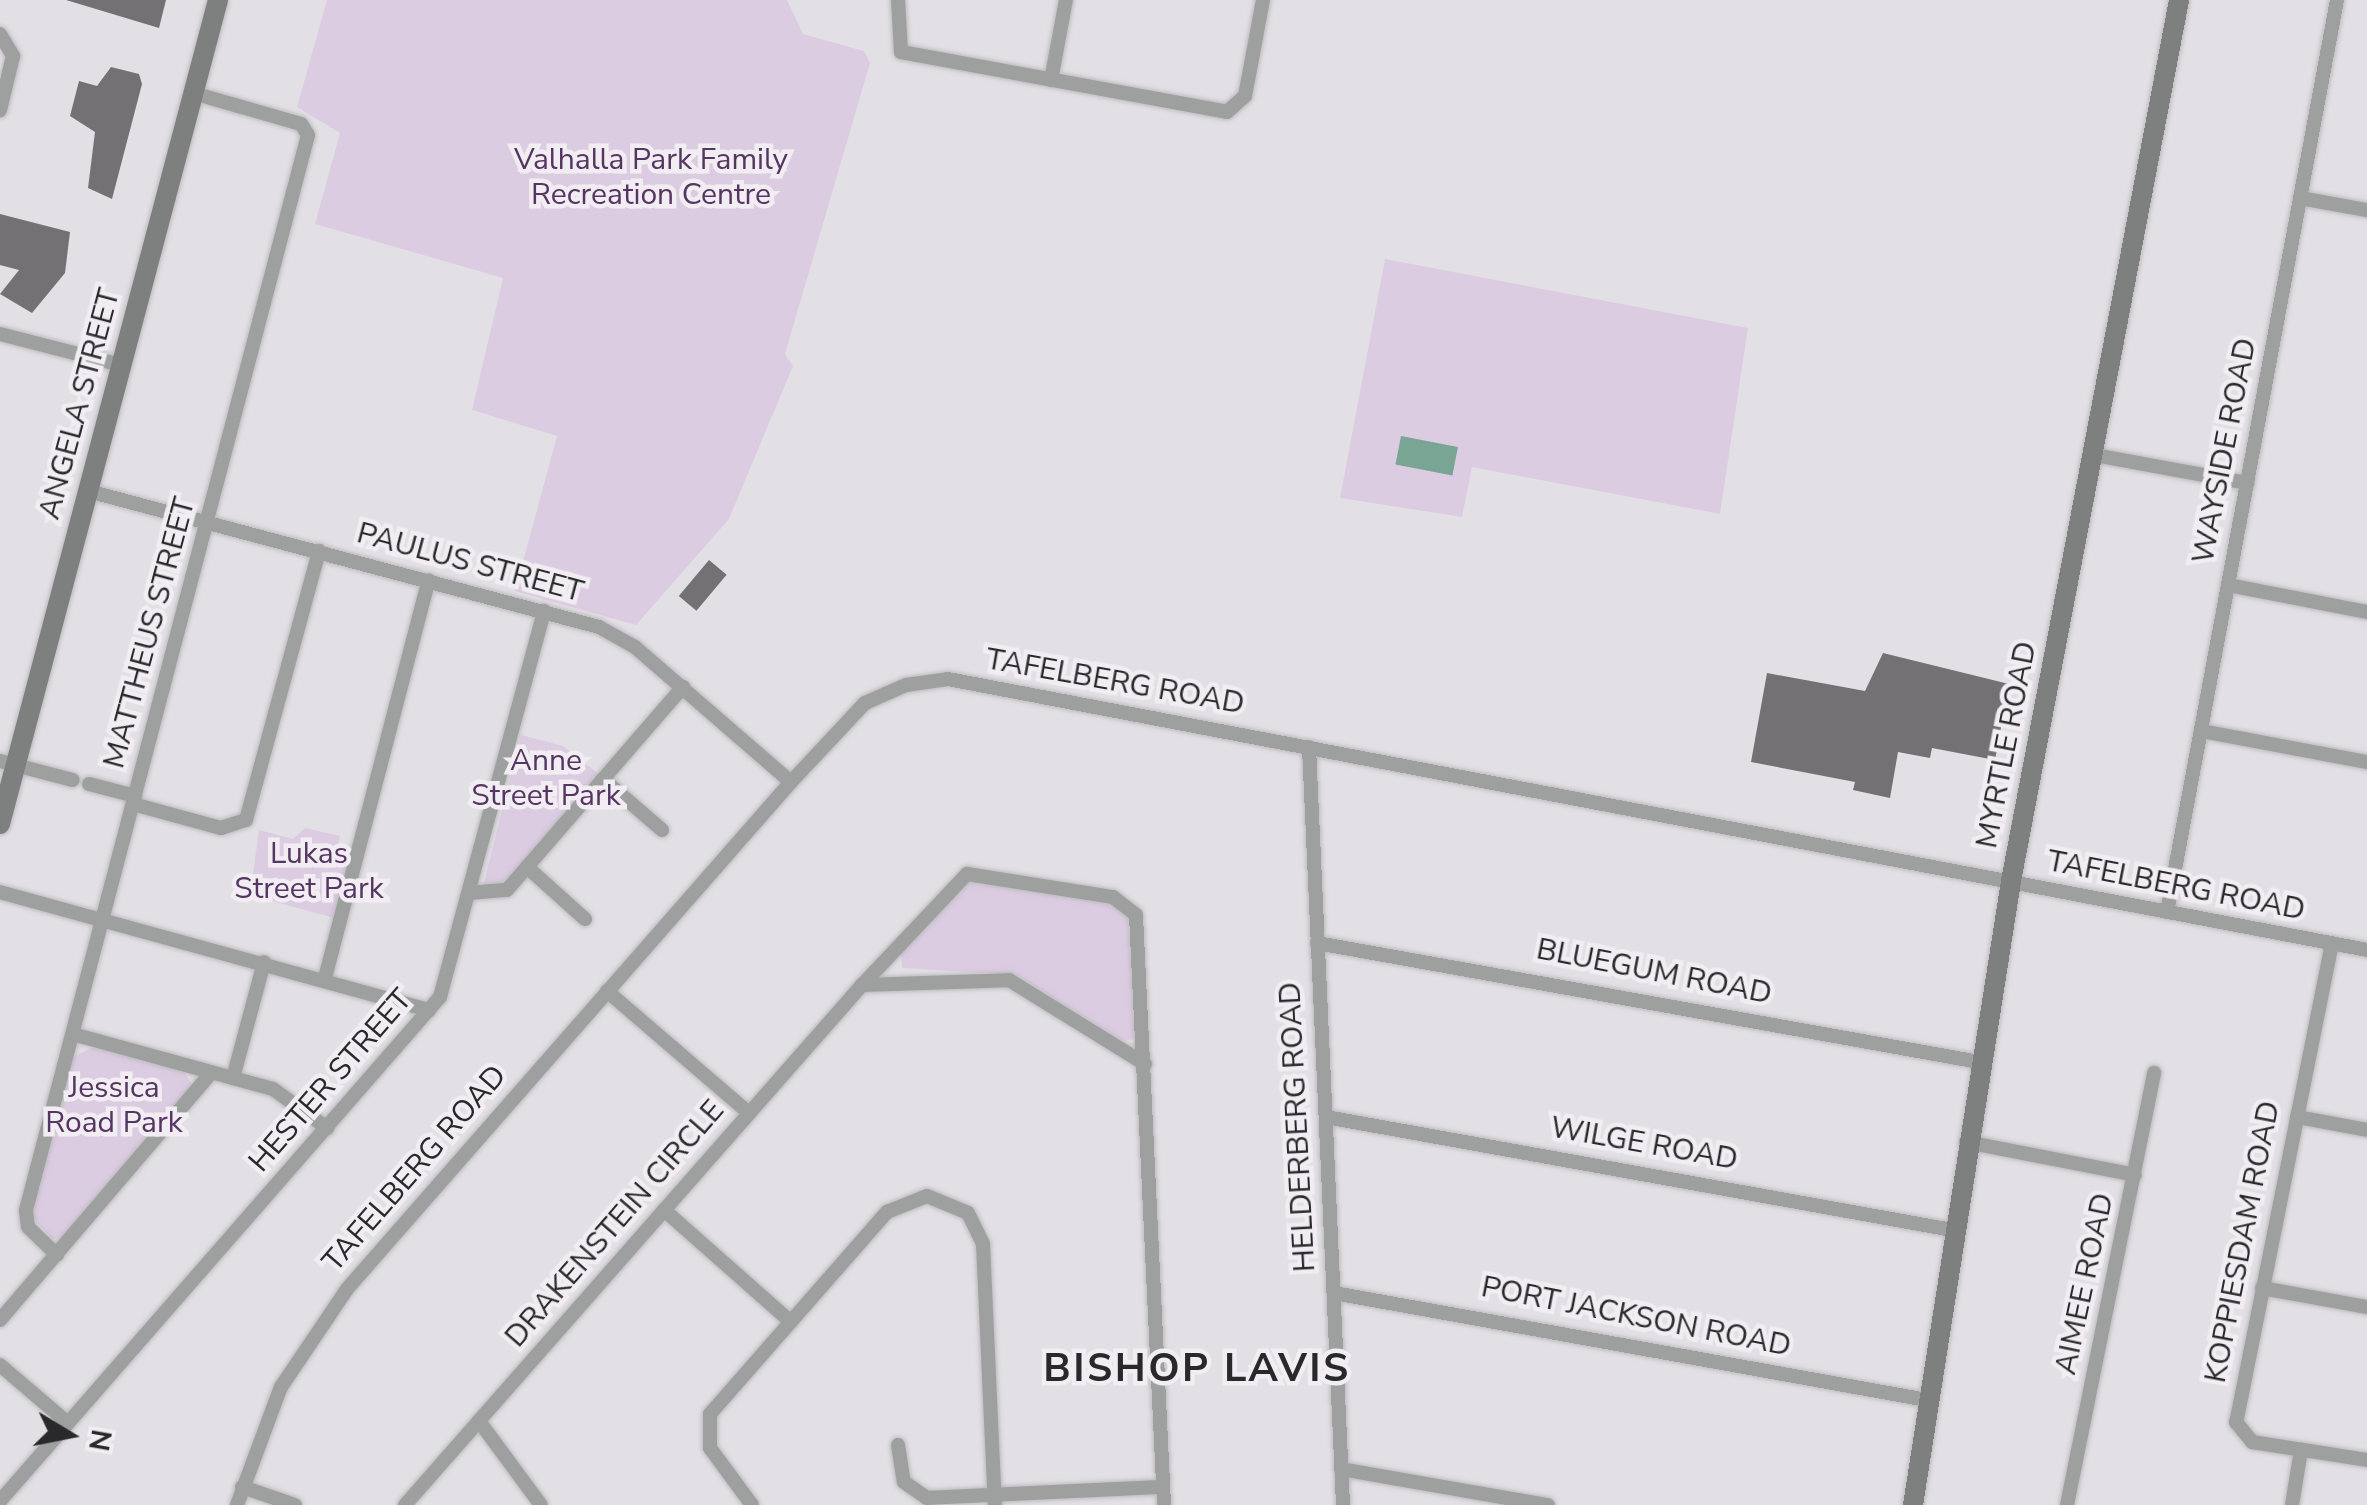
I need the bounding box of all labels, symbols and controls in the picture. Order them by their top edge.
park label: Valhalla Park Family Recreation Centre [514,142,788,212]
street label: ANGELA STREET [32,285,128,523]
street label: WAYSIDE ROAD [2186,335,2264,567]
street label: MATTHEUS STREET [97,494,203,772]
street label: PAULUS STREET [353,516,587,610]
street label: MYRTLE ROAD [1969,639,2045,851]
street label: TAFELBERG ROAD [983,642,1247,722]
park label: Anne Street Park [471,743,621,814]
park label: Lukas Street Park [234,836,384,906]
street label: TAFELBERG ROAD [2044,843,2308,929]
street label: BLUEGUM ROAD [1533,932,1775,1012]
street label: HELDERBERG ROAD [1272,981,1324,1273]
street label: HESTER STREET [242,982,420,1180]
street label: TAFELBERG ROAD [316,1058,514,1280]
park label: Jessica Road Park [45,1070,183,1140]
street label: DRAKENSTEIN CIRCLE [498,1093,732,1355]
street label: KOPPIESDAM ROAD [2198,1098,2288,1386]
street label: WILGE ROAD [1548,1110,1740,1178]
street label: AIMEE ROAD [2048,1190,2122,1378]
street label: PORT JACKSON ROAD [1478,1269,1794,1365]
district label: BISHOP LAVIS [1043,1344,1351,1392]
north arrow [20,1385,120,1485]
text: N [79,1427,120,1454]

